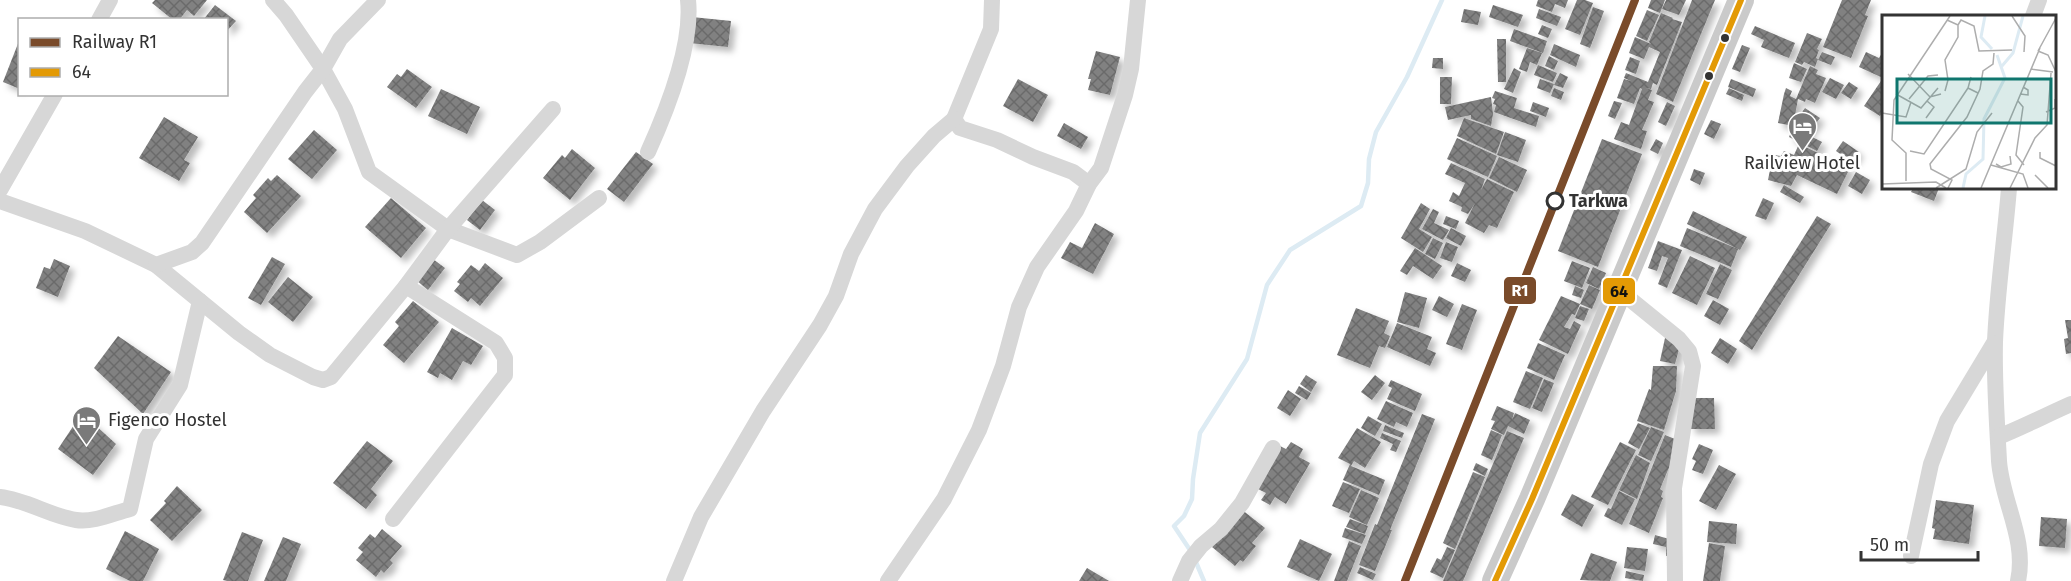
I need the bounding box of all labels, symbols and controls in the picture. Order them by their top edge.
inset map [1882,15,2056,189]
legend [18,18,228,96]
text: Railway R1 [72,31,157,53]
unlabelled marker [1719,32,1731,44]
text: 64 [72,61,92,83]
unlabelled marker [1703,70,1715,82]
hotel icon: Railview Hotel [1786,110,1818,152]
place label: Railview Hotel [1744,152,1860,174]
place label: Tarkwa [1569,190,1628,212]
marker: Tarkwa [1546,192,1564,210]
line badge: R1 [1503,276,1537,305]
line badge: 64 [1602,277,1636,305]
text: R1 [1511,281,1529,300]
text: 64 [1610,282,1628,301]
hotel icon: Figenco Hostel [71,404,103,446]
place label: Figenco Hostel [108,409,227,431]
scale bar [1861,524,1978,562]
text: 50 m [1870,534,1909,556]

